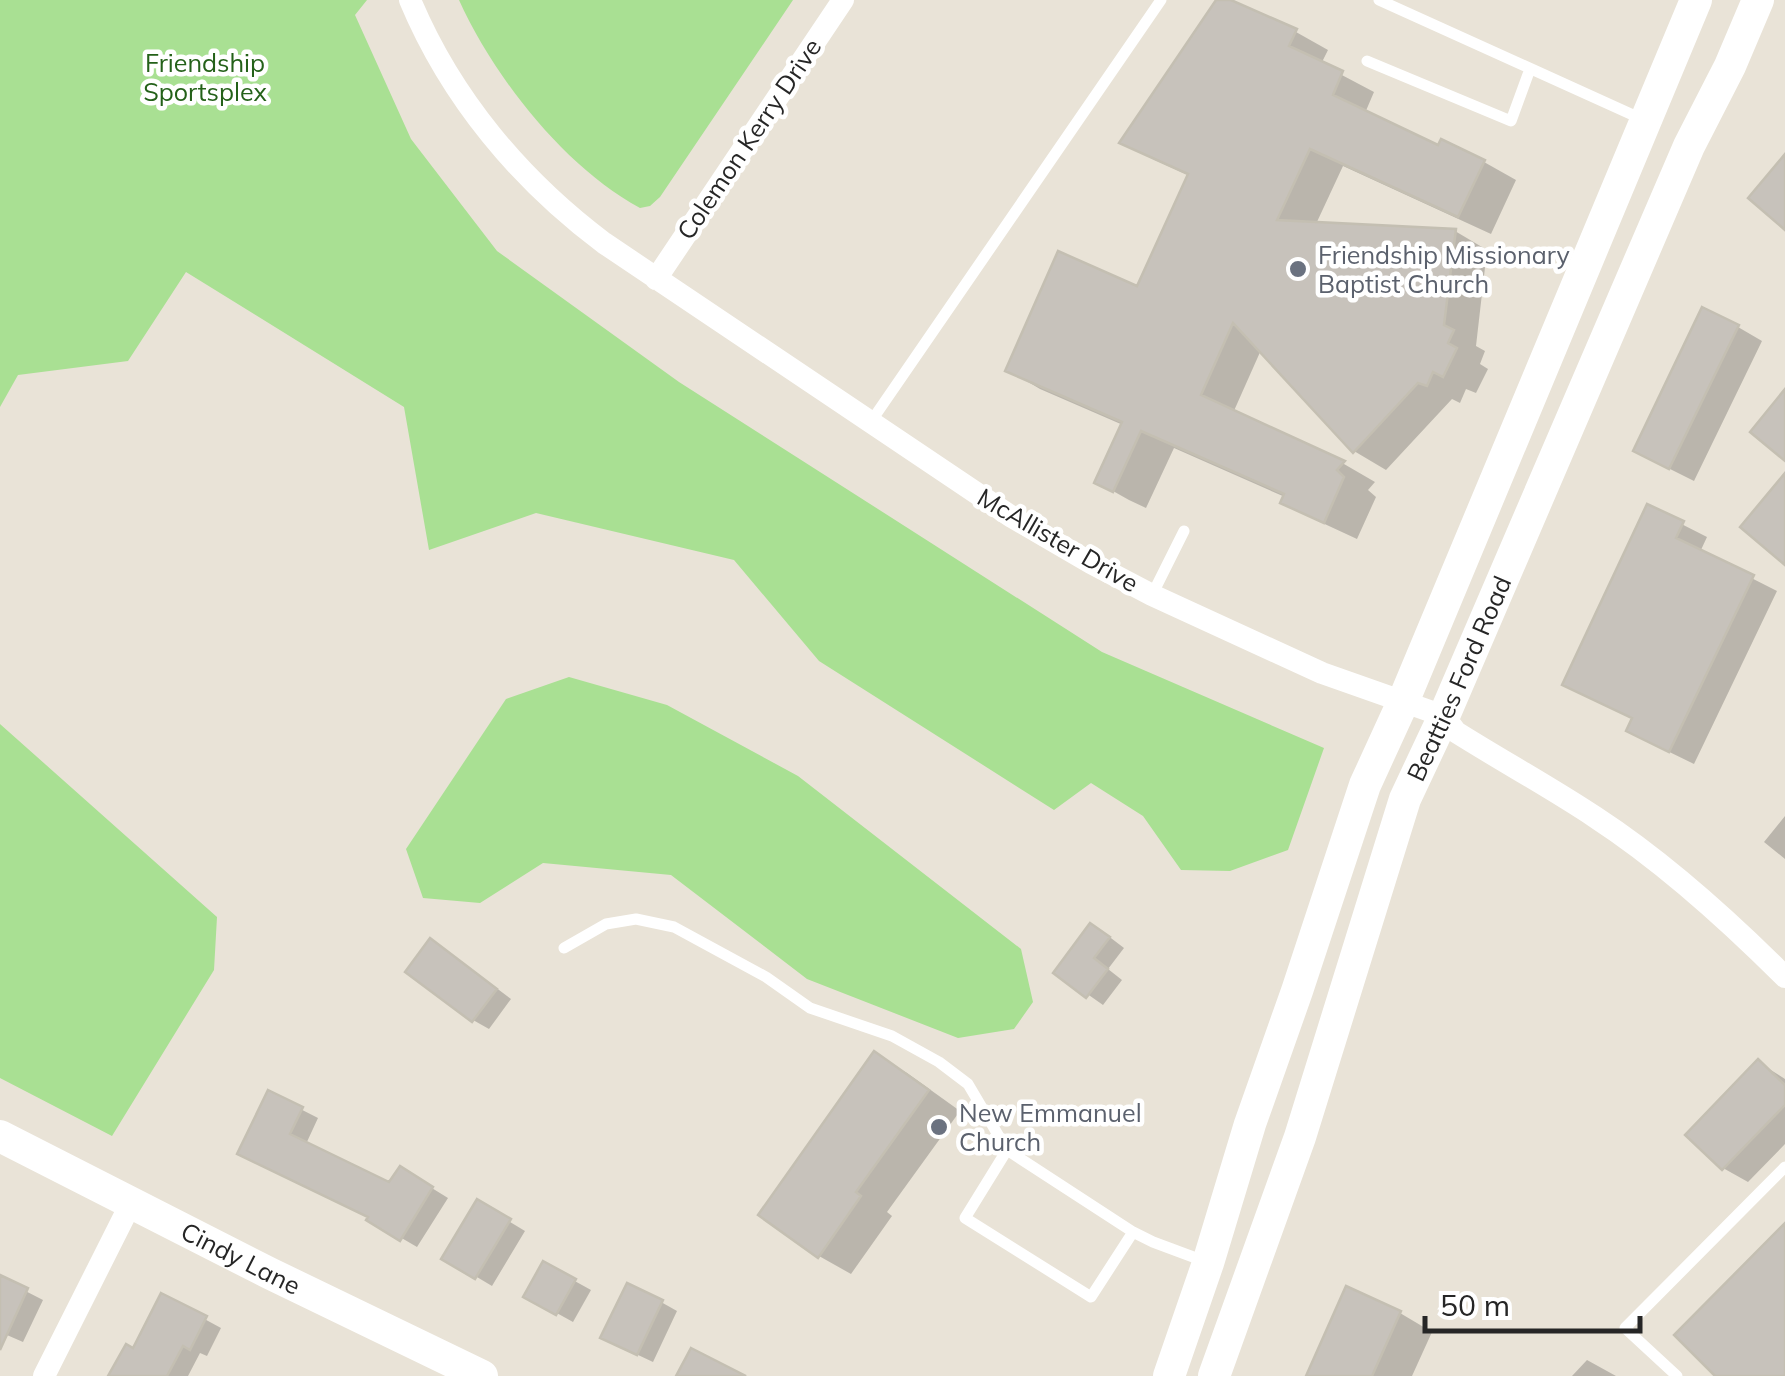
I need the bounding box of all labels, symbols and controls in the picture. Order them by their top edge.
street label: Colemon Kerry Drive [670,32,827,245]
park label: Friendship Sportsplex [143,47,267,107]
place label: Friendship Missionary Baptist Church [1318,239,1570,299]
marker: Friendship Missionary Baptist Church [1287,258,1309,280]
street label: McAllister Drive [972,481,1144,598]
street label: Beatties Ford Road [1400,571,1517,786]
place label: New Emmanuel Church [959,1097,1142,1157]
marker: New Emmanuel Church [928,1116,950,1138]
street label: Cindy Lane [176,1215,306,1301]
scale bar [1425,1271,1640,1333]
text: 50 m [1440,1286,1510,1324]

